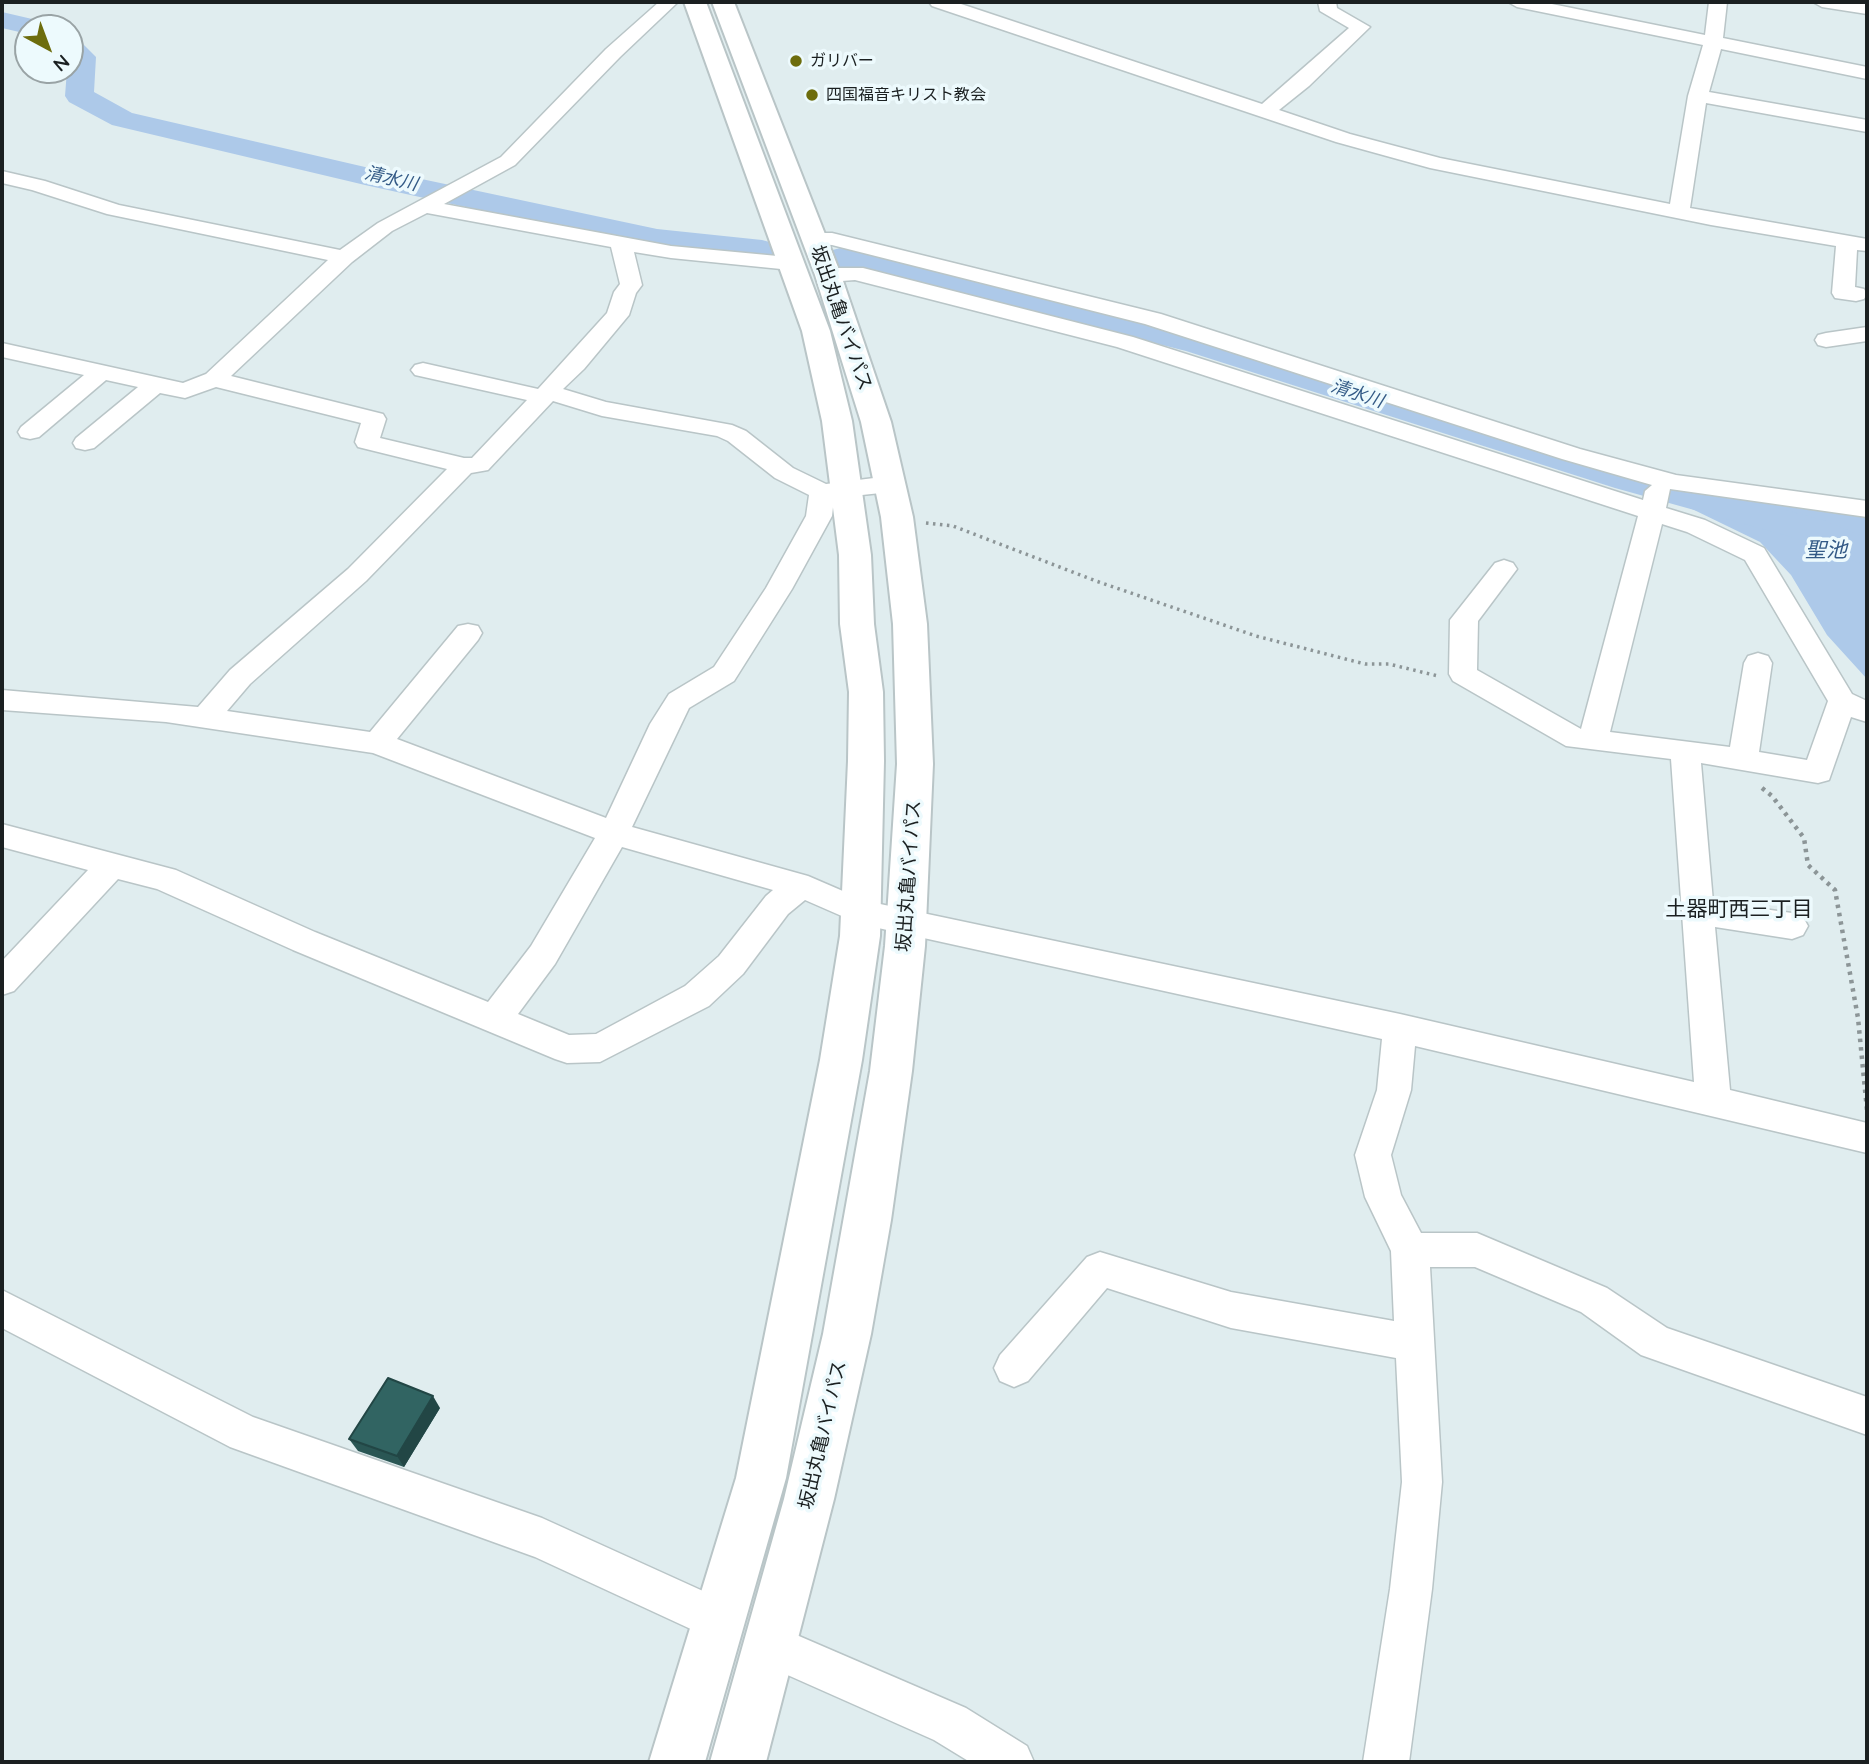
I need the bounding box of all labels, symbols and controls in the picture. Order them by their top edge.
north arrow [14,14,84,84]
text: N [48,50,75,77]
place label: ガリバー [810,51,874,71]
marker: ガリバー [788,53,804,69]
place label: 四国福音キリスト教会 [826,85,986,105]
marker: 四国福音キリスト教会 [804,87,820,103]
water label: 清水川 [362,162,420,196]
street label: 坂出丸亀バイパス [805,242,877,394]
water label: 清水川 [1328,375,1386,413]
water label: 聖池 [1805,538,1847,564]
street label: 坂出丸亀バイパス [892,799,926,953]
district label: 土器町西三丁目 [1666,897,1812,923]
street label: 坂出丸亀バイパス [795,1358,851,1512]

